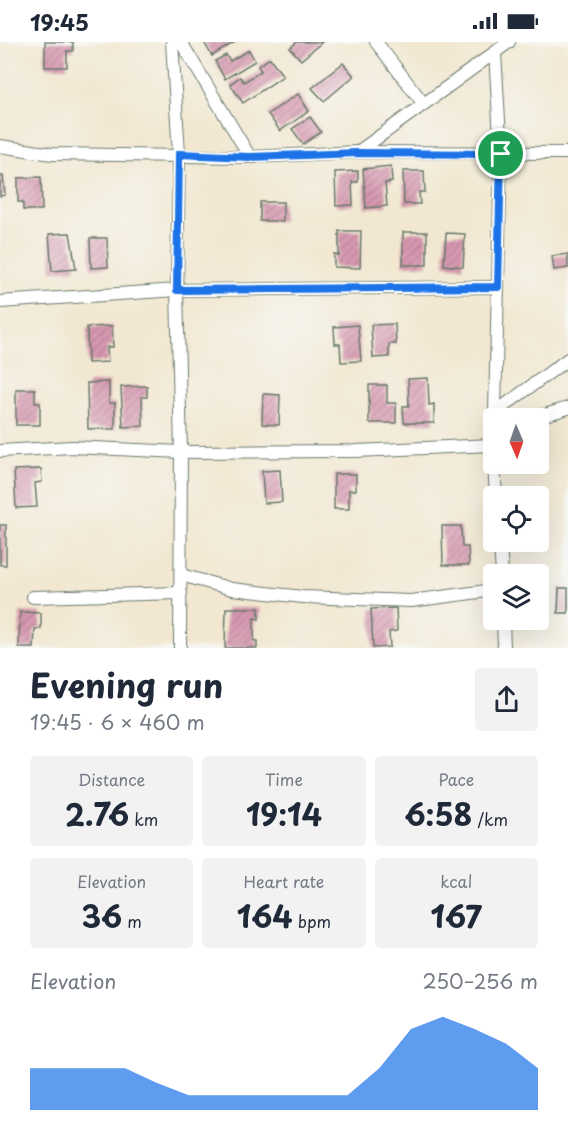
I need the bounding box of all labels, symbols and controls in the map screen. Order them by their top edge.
text: 19:45 [30,5,89,38]
pin [475,128,526,179]
icon: arrive [484,137,517,170]
north arrow [483,408,549,474]
map controls [483,408,549,630]
button: locate [483,486,549,552]
button: layers [483,564,549,630]
text: Evening run [30,659,223,709]
button: share [475,668,538,731]
text: 19:45 · 6 × 460 m [30,707,205,737]
text: Distance [78,767,145,791]
text: Time [265,767,303,791]
text: Pace [438,767,474,791]
text: 2.76 [65,791,129,836]
text: 19:14 [246,791,322,836]
text: 6:58 [404,791,472,836]
text: km [129,807,158,831]
text: /km [472,807,508,831]
text: Elevation [77,869,146,893]
text: Heart rate [244,869,324,893]
text: kcal [440,869,472,893]
text: 36 [81,893,122,938]
text: 164 [237,893,293,938]
text: 167 [431,893,482,938]
text: m [122,909,142,933]
text: bpm [293,909,331,933]
text: Elevation [30,966,116,996]
text: 250–256 m [423,966,538,996]

